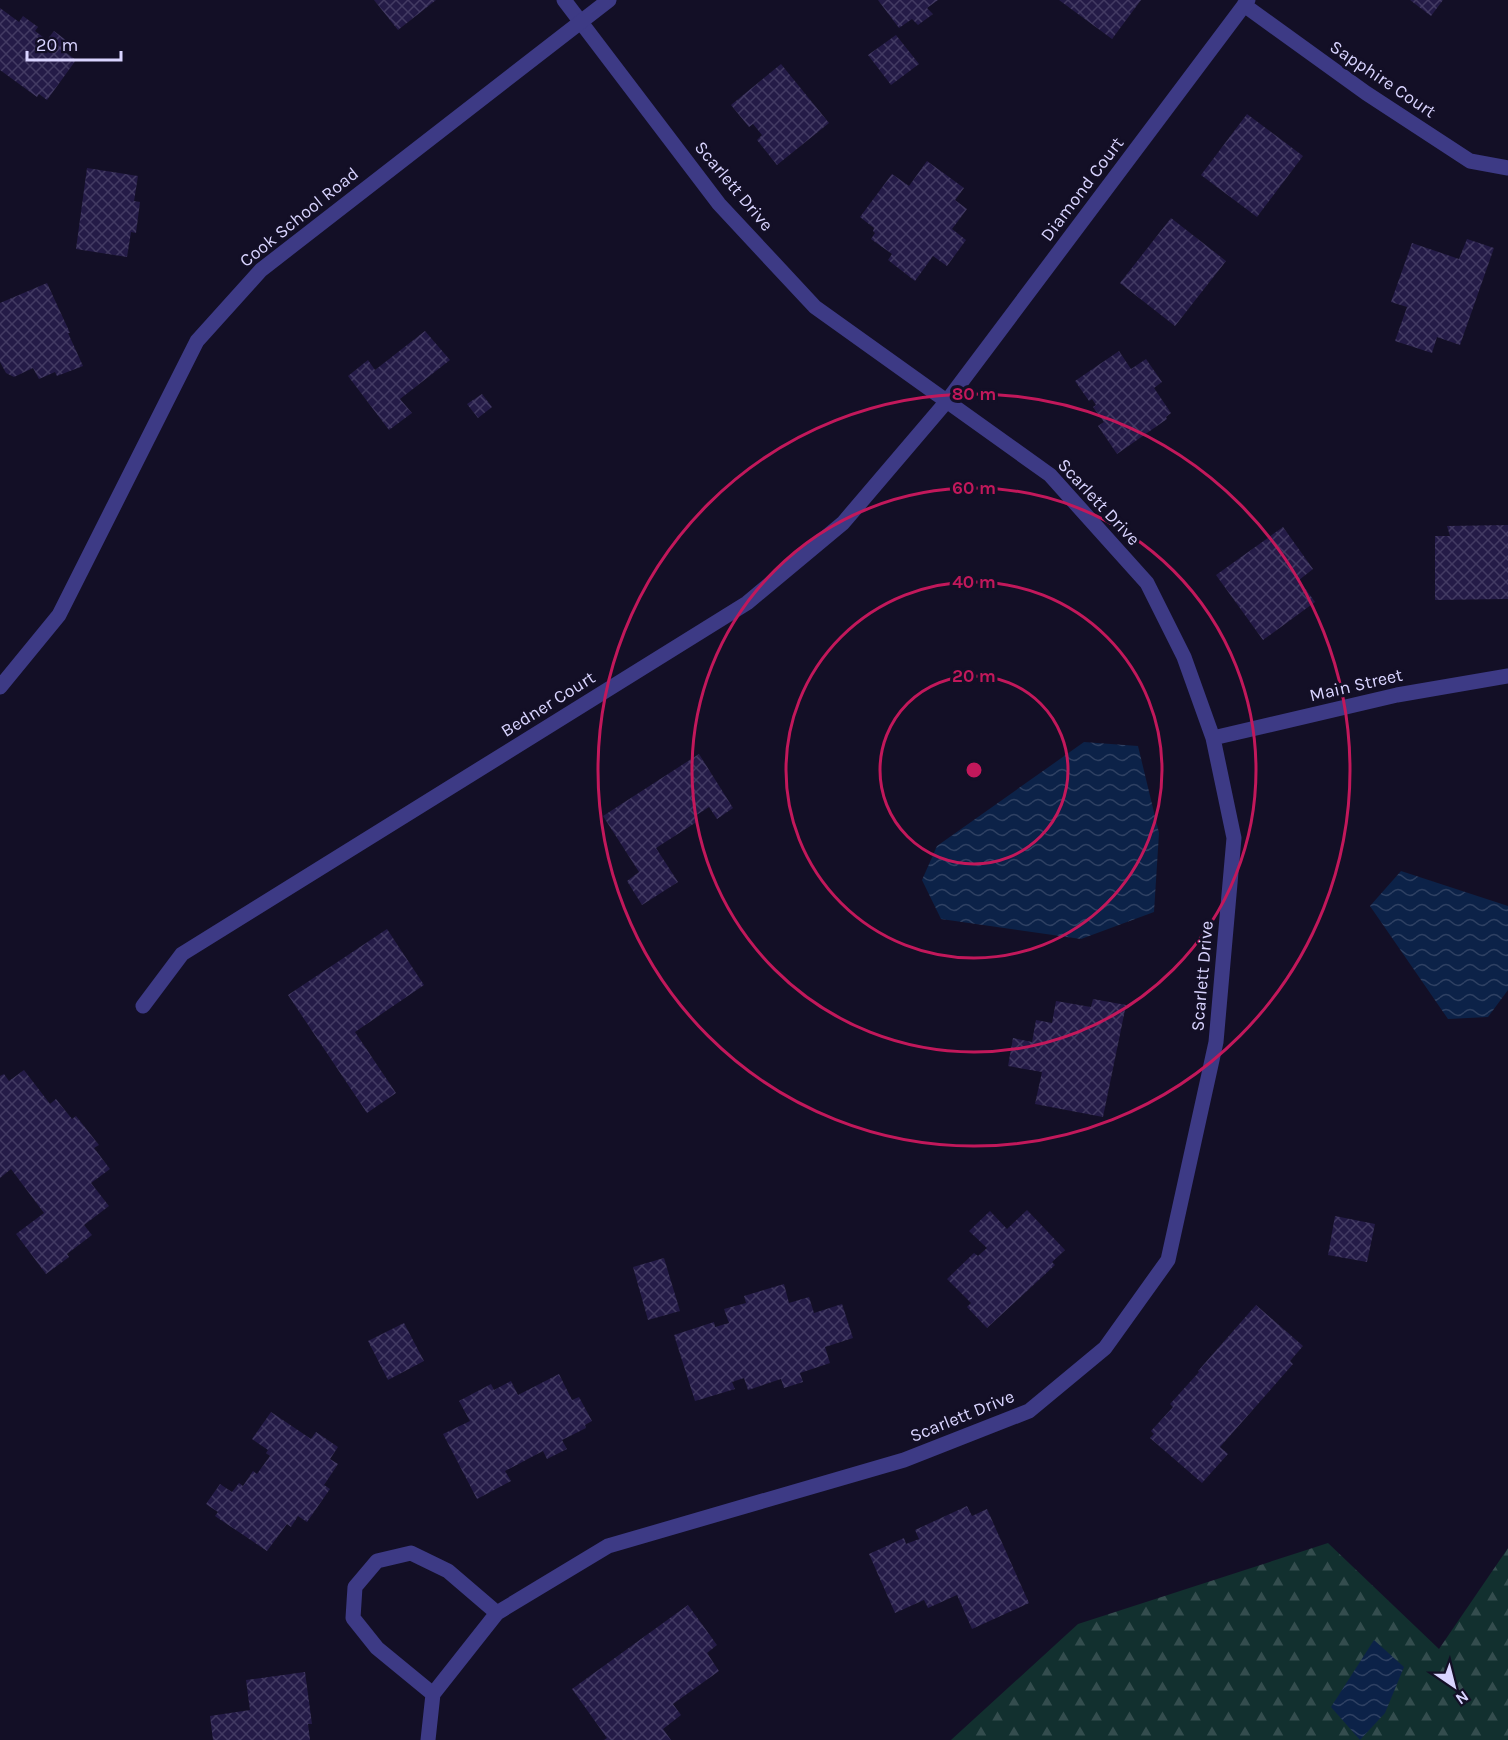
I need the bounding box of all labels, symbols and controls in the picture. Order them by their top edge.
scale bar [27,24,122,62]
text: 20 m [36,34,78,56]
street label: Sapphire Court [1326,35,1440,123]
street label: Diamond Court [1036,132,1128,245]
street label: Scarlett Drive [690,137,778,235]
street label: Cook School Road [235,162,363,272]
text: 80 m [952,383,996,405]
street label: Scarlett Drive [1053,454,1145,550]
text: 60 m [952,477,996,499]
text: 40 m [952,571,996,593]
street label: Main Street [1307,664,1405,706]
text: 20 m [952,665,996,687]
street label: Bedner Court [497,666,599,742]
centre of rings [964,760,984,780]
street label: Scarlett Drive [1186,920,1218,1032]
street label: Scarlett Drive [907,1385,1017,1447]
north arrow [1424,1656,1484,1716]
text: N [1452,1687,1472,1709]

